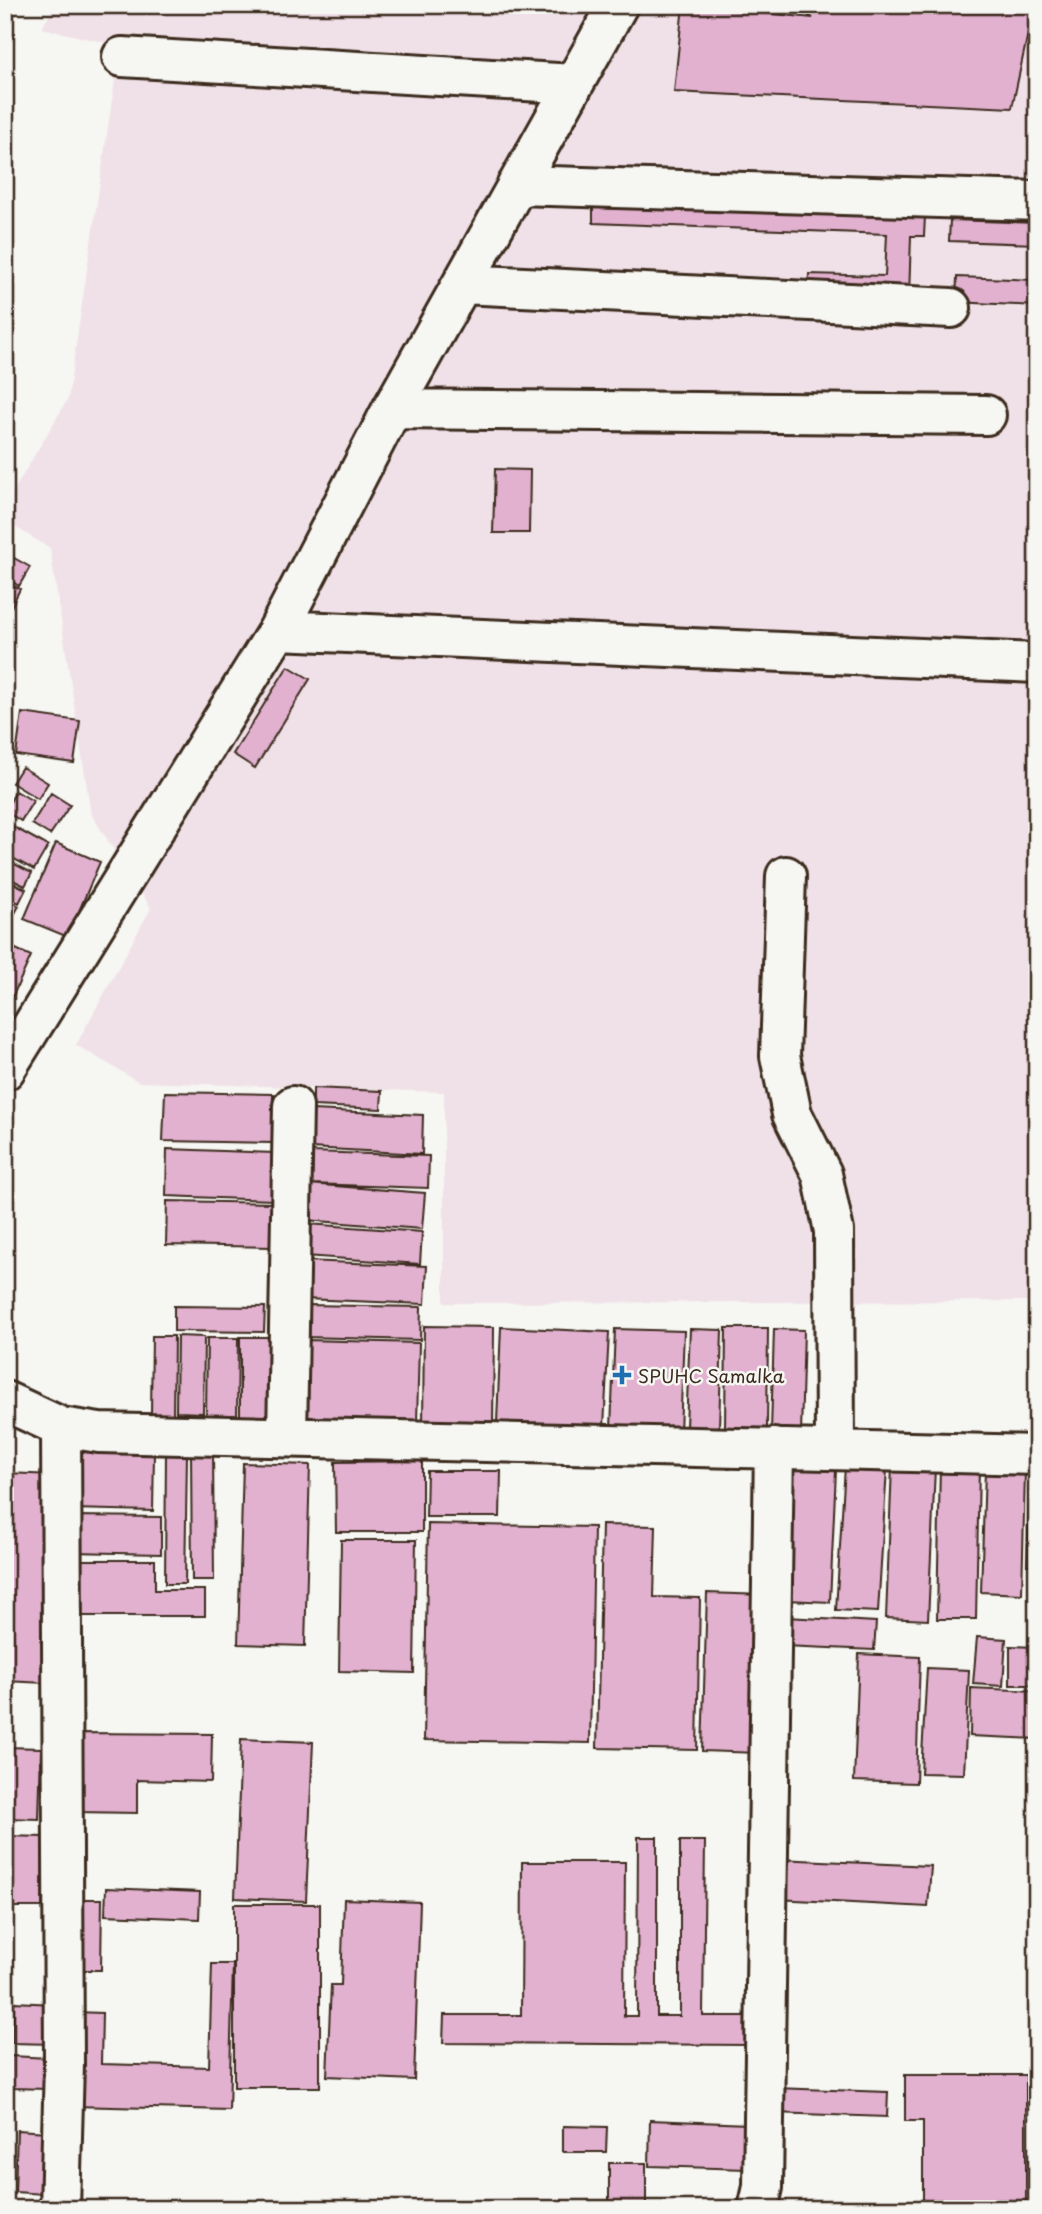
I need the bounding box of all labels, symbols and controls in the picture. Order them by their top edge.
place label: SPUHC Samalka [638,1362,785,1389]
marker: SPUHC Samalka [612,1365,632,1385]

